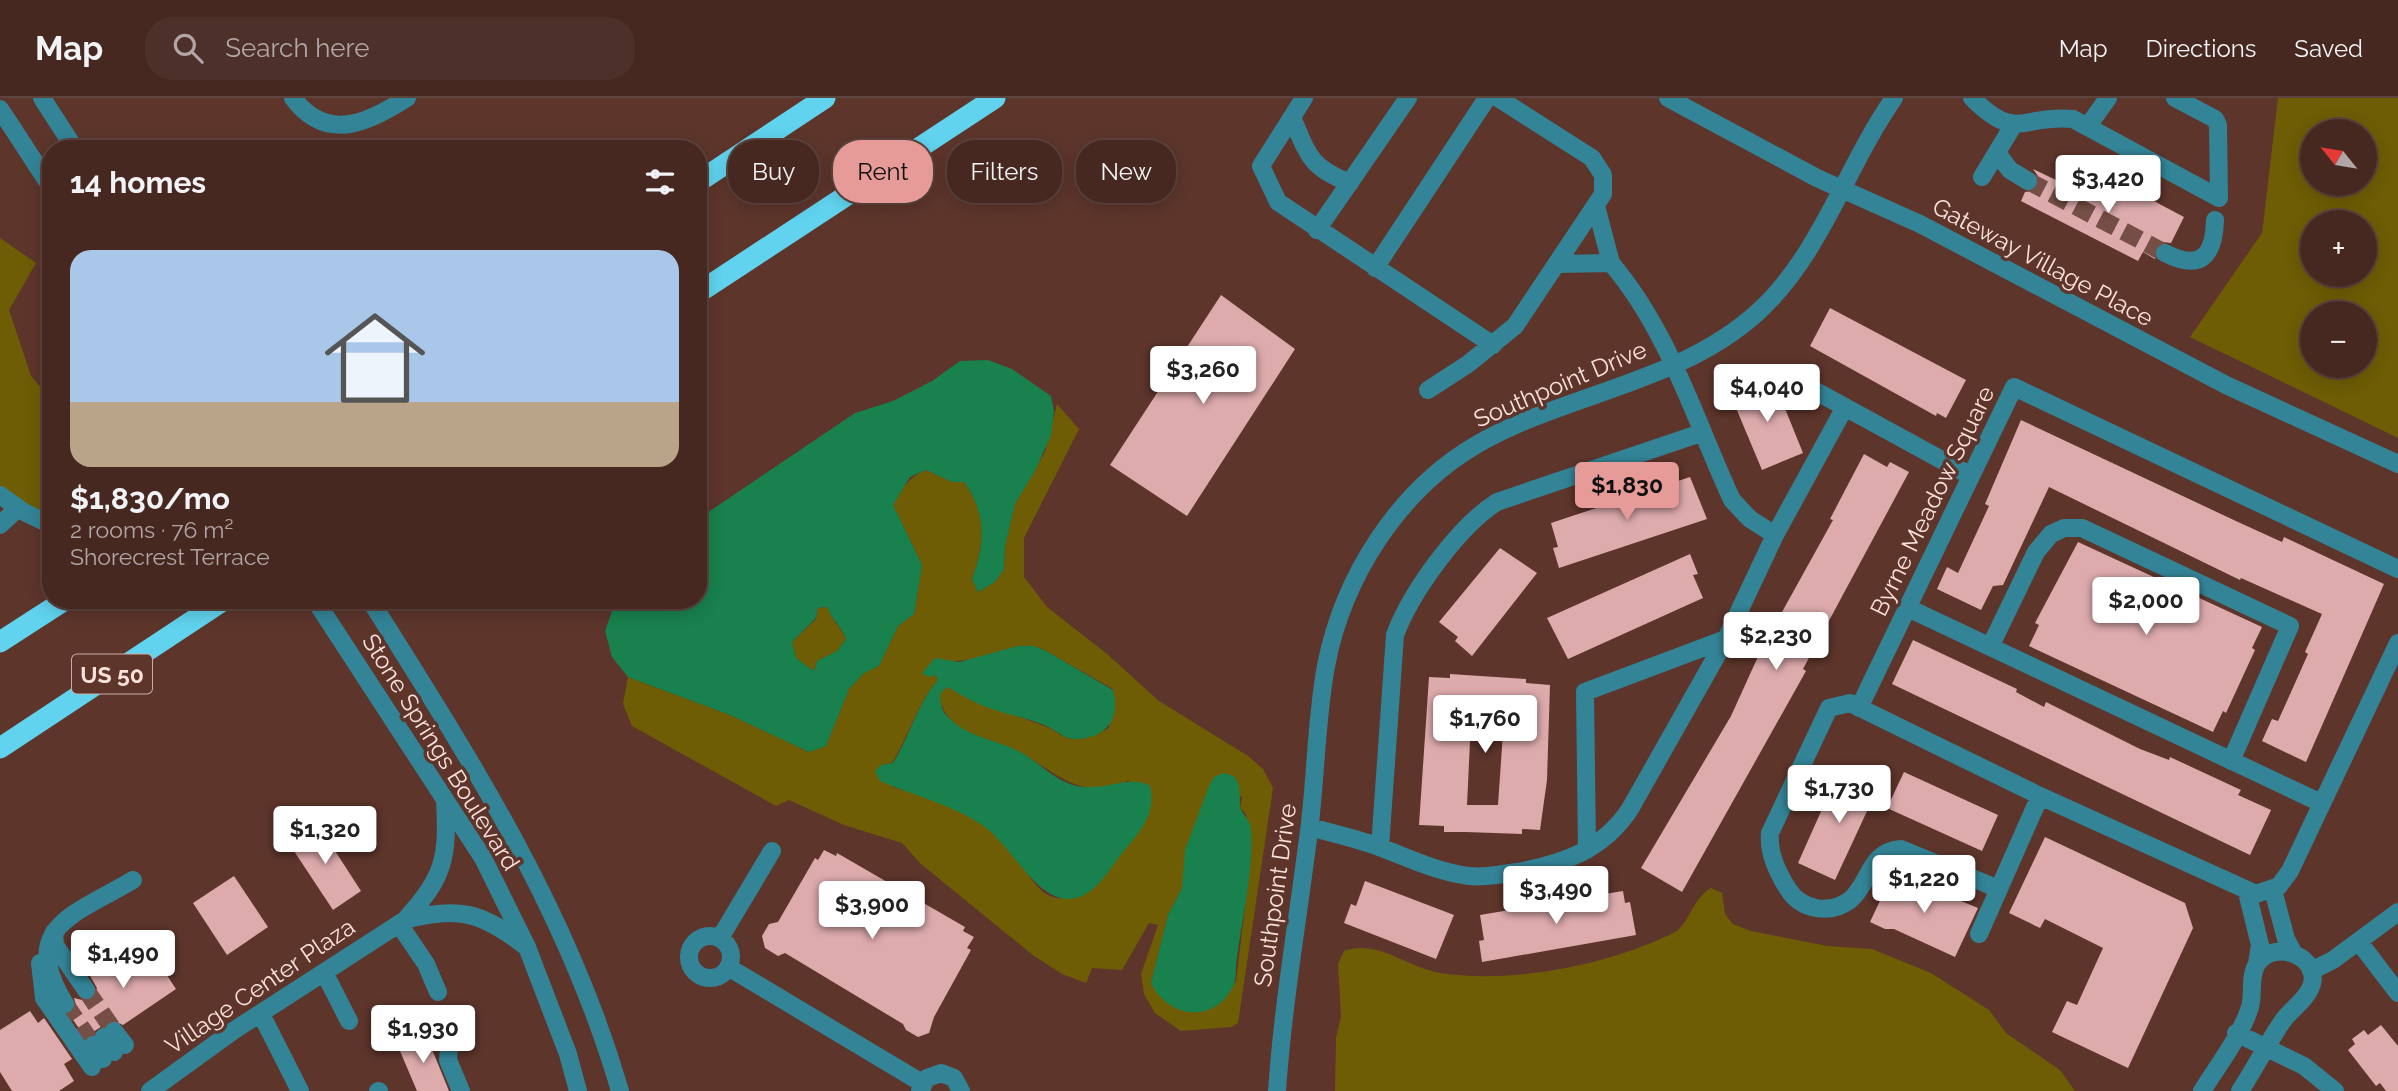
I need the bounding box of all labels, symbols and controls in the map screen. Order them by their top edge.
search box [145,17,635,80]
text: Map [35,29,103,68]
icon: search [169,29,207,67]
text: Search here [225,33,370,63]
text: Map [2059,34,2108,63]
text: Directions [2146,34,2256,63]
text: Saved [2294,34,2363,63]
north arrow [2300,119,2376,196]
map controls [2300,119,2377,378]
chip: Buy [728,140,819,203]
chip: Rent [833,140,933,203]
chip: Filters [947,140,1062,203]
chip: New [1076,140,1176,203]
pin: $3,420 [2051,156,2165,215]
icon: filters [641,163,679,201]
text: $3,420 [2072,164,2144,191]
text: 14 homes [70,165,206,200]
street label: Gateway Village Place [1928,192,2158,332]
button: + [2300,210,2377,287]
icon: home [312,295,438,421]
button: − [2300,301,2377,378]
street label: Southpoint Drive [1469,335,1651,433]
pin: $3,260 [1146,346,1260,406]
text: $3,260 [1166,355,1240,382]
pin: $4,040 [1710,364,1824,424]
text: $4,040 [1730,373,1804,400]
street label: Byrne Meadow Square [1864,381,2000,621]
pin: $1,830 [1570,462,1684,522]
text: $1,830 [1591,471,1663,498]
text: $1,830/mo [70,481,230,516]
text: 2 rooms · 76 m² [70,516,233,543]
text: Shorecrest Terrace [70,543,270,570]
pin: $2,000 [2089,578,2203,637]
text: $2,000 [2108,586,2184,613]
pin: $2,230 [1719,612,1833,672]
text: $2,230 [1740,621,1812,648]
street label: Stone Springs Boulevard [356,628,526,876]
road number: US 50 [72,654,152,694]
pin: $1,760 [1428,696,1542,755]
text: $1,760 [1449,704,1521,731]
pin: $1,730 [1782,766,1896,825]
text: $1,730 [1804,774,1874,801]
street label: Southpoint Drive [1248,801,1302,989]
pin: $1,320 [268,806,382,866]
text: $1,320 [289,815,361,842]
pin: $1,220 [1867,856,1981,915]
text: $1,220 [1888,864,1960,891]
pin: $3,490 [1499,866,1613,926]
text: $3,490 [1519,875,1593,902]
pin: $3,900 [815,882,929,941]
text: $3,900 [835,890,909,917]
street label: Village Center Plaza [160,912,360,1060]
pin: $1,490 [66,930,180,990]
text: $1,490 [87,939,159,966]
pin: $1,930 [366,1006,480,1065]
text: $1,930 [387,1014,459,1041]

